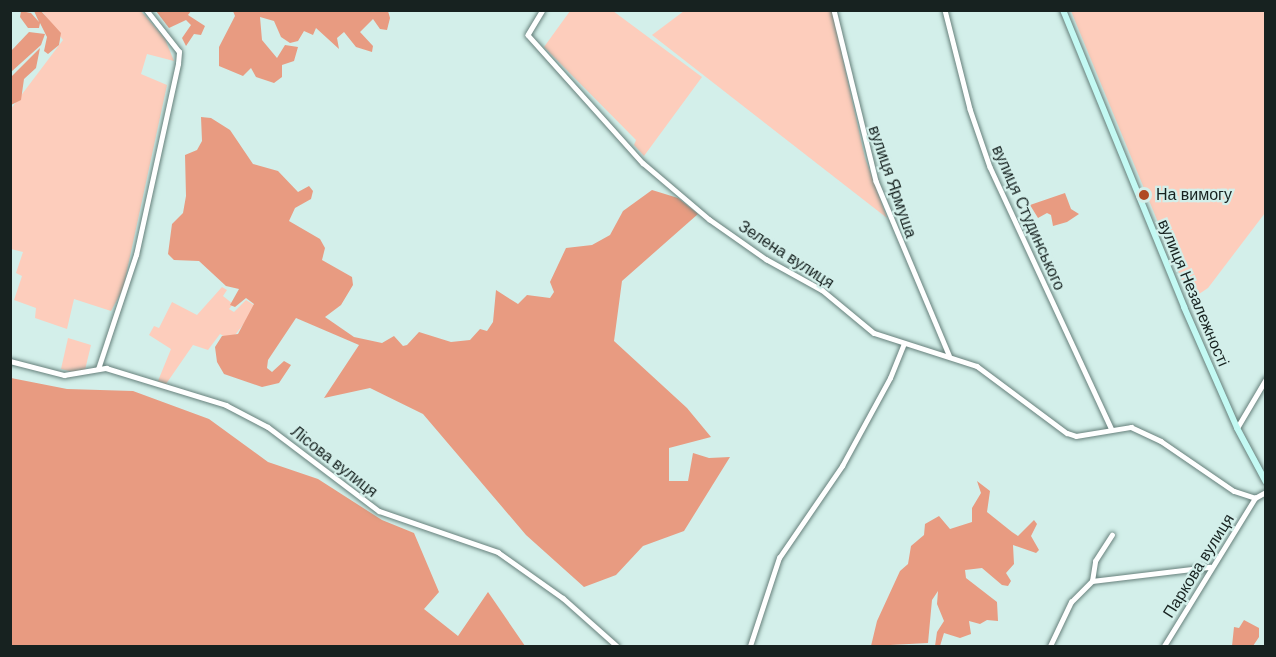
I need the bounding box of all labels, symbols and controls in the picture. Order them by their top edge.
street label: вулиця Ярмуша [864,123,920,241]
street label: вулиця Студинського [987,143,1069,293]
place label: На вимогу [1156,185,1232,205]
marker: На вимогу [1137,188,1151,202]
street label: Зелена вулиця [735,217,837,293]
street label: вулиця Незалежності [1153,217,1233,369]
street label: Лісова вулиця [287,422,381,502]
street label: Паркова вулиця [1159,511,1239,621]

